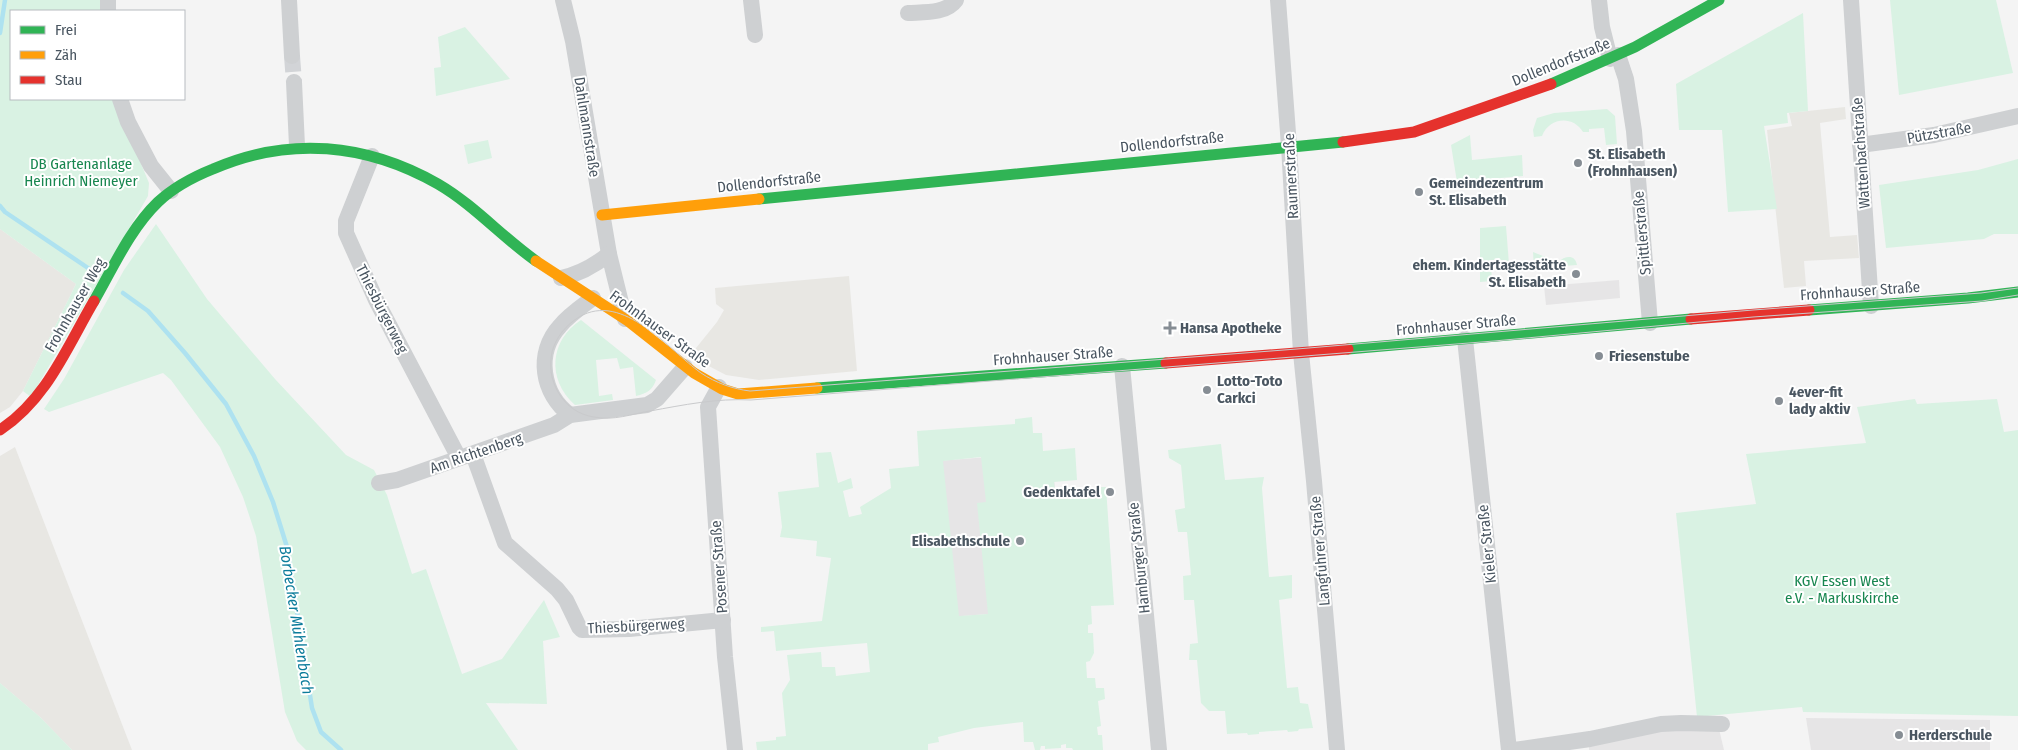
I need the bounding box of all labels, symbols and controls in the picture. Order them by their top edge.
legend [10,10,185,100]
text: Frei [55,21,77,39]
street label: Dollendorfstraße [1509,34,1613,90]
text: Zäh [55,46,77,64]
text: Stau [55,71,82,89]
street label: Dahlmannstraße [570,76,604,178]
street label: Wattenbachstraße [1848,97,1874,209]
street label: Pützstraße [1905,118,1973,148]
street label: Dollendorfstraße [1119,128,1225,156]
street label: Raumerstraße [1280,133,1302,219]
place label: St. Elisabeth (Frohnhausen) [1588,145,1678,180]
park label: DB Gartenanlage Heinrich Niemeyer [24,155,139,190]
marker: St. Elisabeth (Frohnhausen) [1572,157,1584,169]
street label: Dollendorfstraße [716,168,822,196]
place label: Gemeindezentrum St. Elisabeth [1429,174,1544,209]
marker: Gemeindezentrum St. Elisabeth [1413,186,1425,198]
street label: Spittlerstraße [1629,190,1655,276]
street label: Frohnhauser Weg [41,255,109,355]
place label: ehem. Kindertagesstätte St. Elisabeth [1413,256,1566,291]
street label: Thiesbürgerweg [352,262,412,356]
marker: ehem. Kindertagesstätte St. Elisabeth [1570,268,1582,280]
street label: Frohnhauser Straße [1799,278,1921,304]
street label: Frohnhauser Straße [606,286,714,372]
street label: Frohnhauser Straße [1395,311,1517,339]
place label: Hansa Apotheke [1180,319,1282,337]
marker: Hansa Apotheke [1164,322,1176,334]
street label: Frohnhauser Straße [992,343,1114,369]
place label: Friesenstube [1609,347,1690,365]
marker: Friesenstube [1593,350,1605,362]
place label: Lotto-Toto Carkci [1217,372,1282,407]
place label: 4ever-fit lady aktiv [1789,383,1851,418]
marker: Lotto-Toto Carkci [1201,384,1213,396]
marker: 4ever-fit lady aktiv [1773,395,1785,407]
street label: Am Richtenberg [427,429,525,477]
place label: Gedenktafel [1023,483,1101,501]
marker: Gedenktafel [1104,486,1116,498]
street label: Langfuhrer Straße [1306,495,1334,607]
street label: Hamburger Straße [1124,502,1154,614]
street label: Kieler Straße [1474,504,1500,584]
street label: Posener Straße [707,520,731,614]
place label: Elisabethschule [912,532,1010,550]
marker: Elisabethschule [1014,535,1026,547]
water label: Borbecker Mühlenbach [275,544,318,696]
park label: KGV Essen West e.V. - Markuskirche [1785,572,1899,607]
street label: Thiesbürgerweg [587,614,685,638]
place label: Herderschule [1909,726,1993,744]
marker: Herderschule [1893,729,1905,741]

